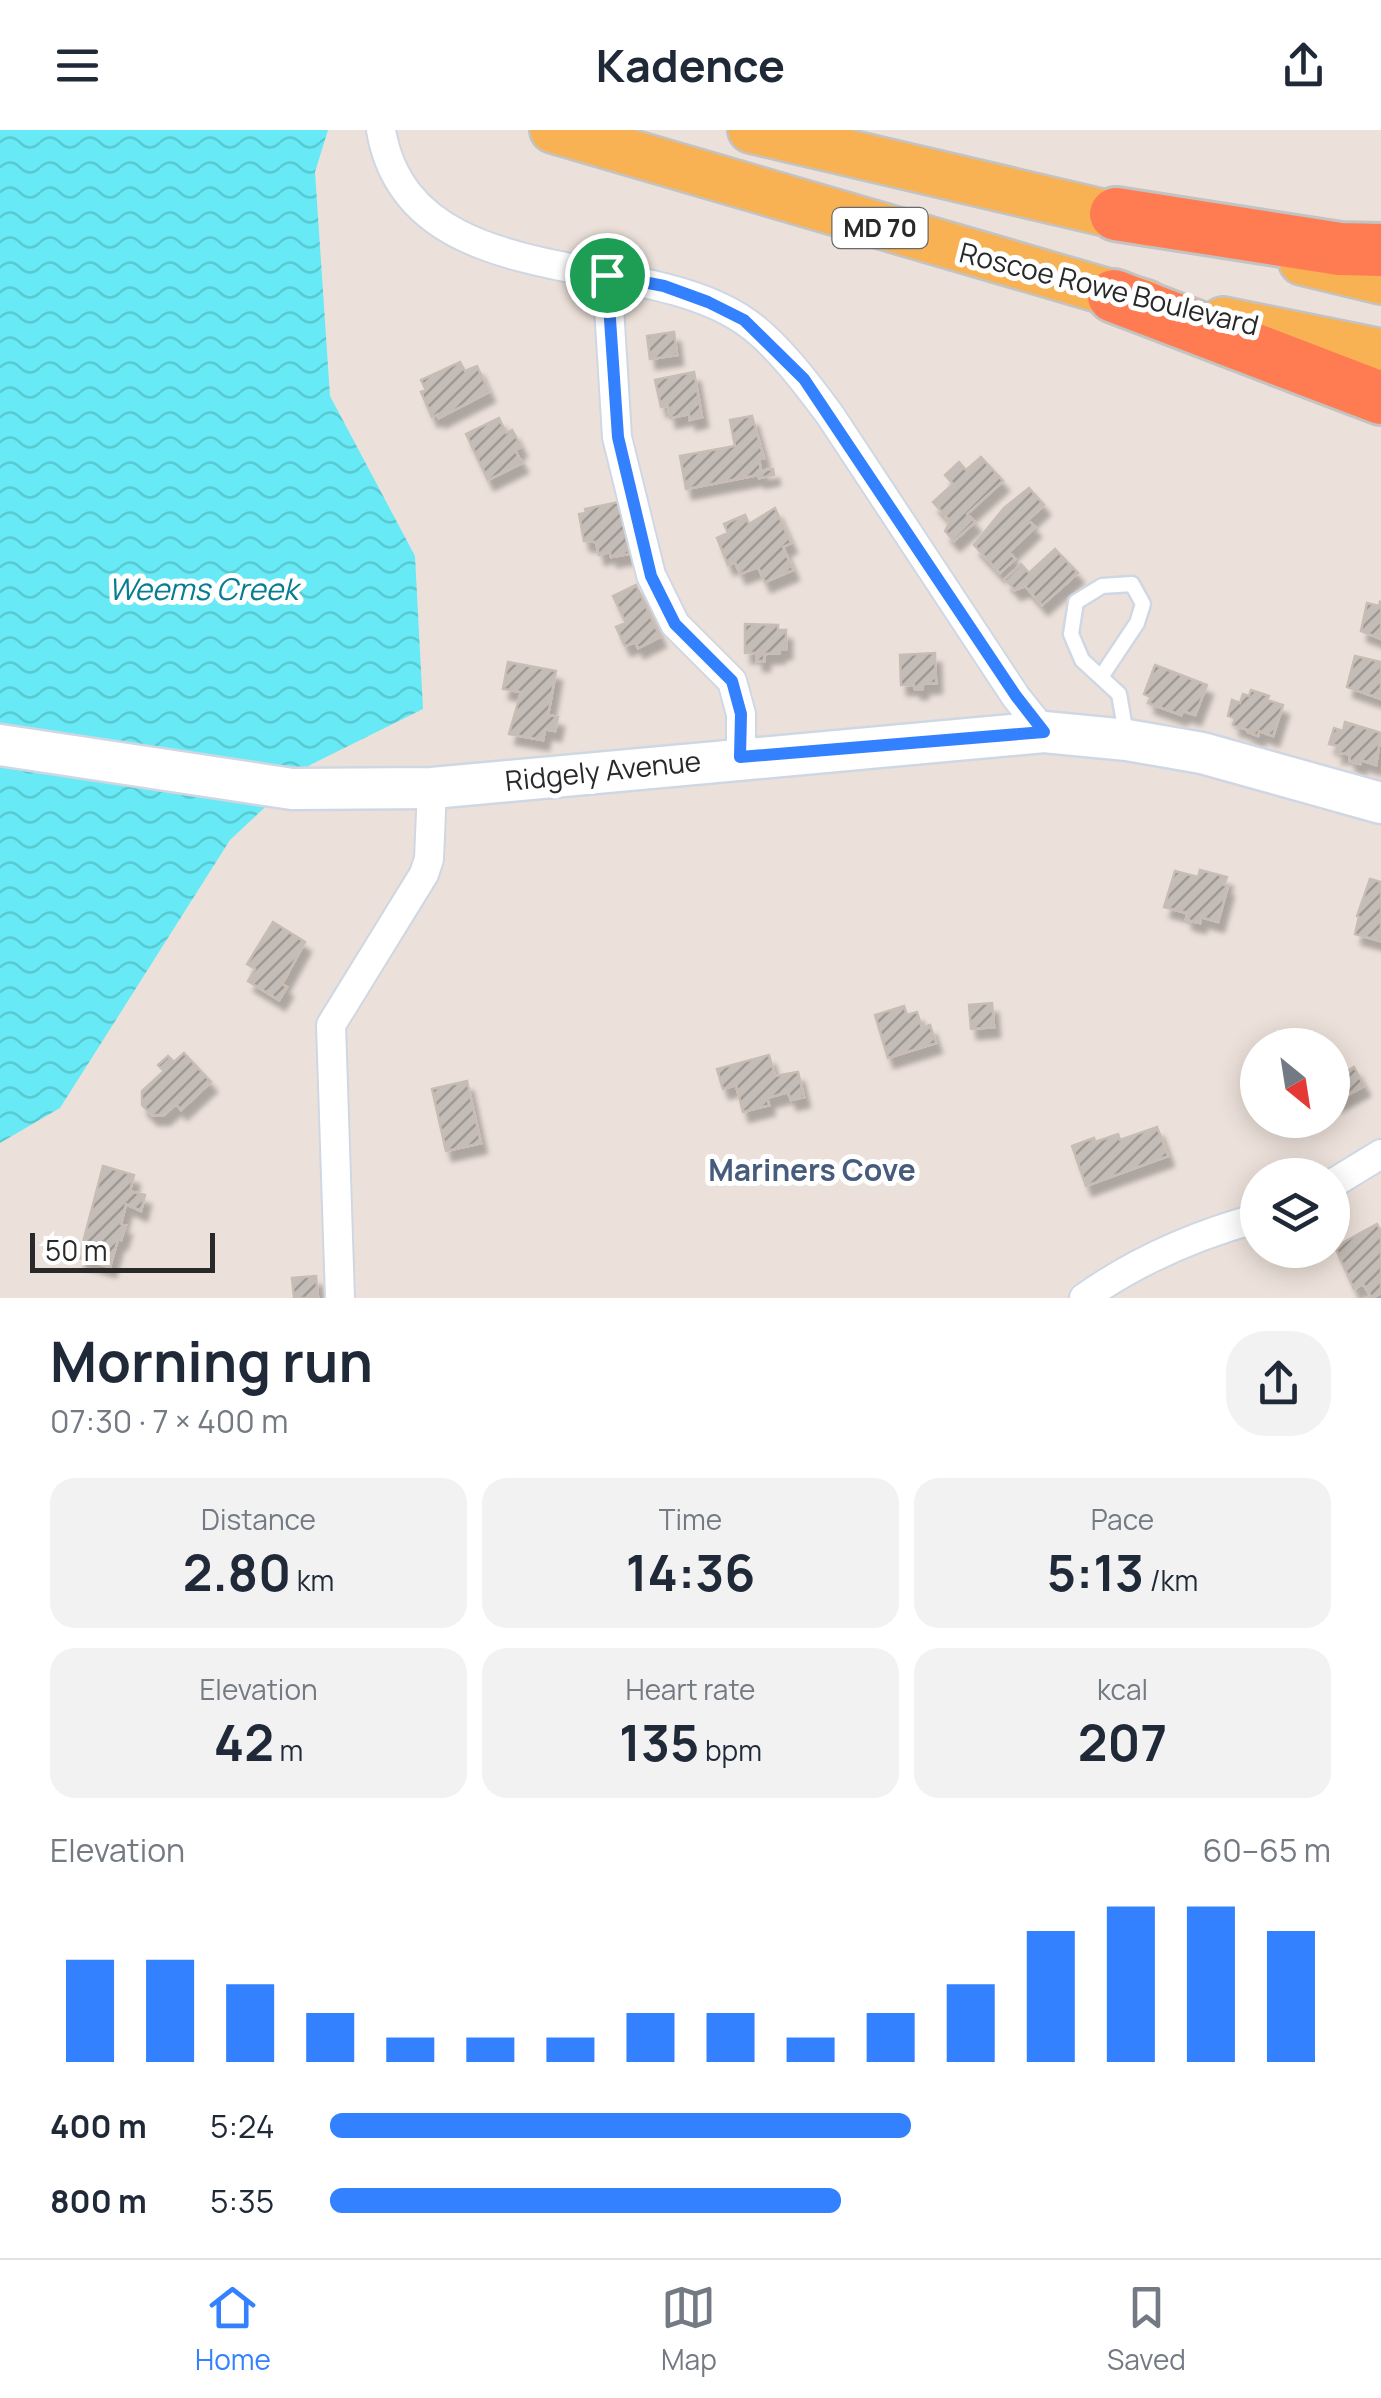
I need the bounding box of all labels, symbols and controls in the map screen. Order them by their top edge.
text: Kadence [596,34,785,96]
icon: menu [50,38,105,93]
icon: share [1276,38,1331,93]
road number: MD 70 [832,208,928,248]
street label: Roscoe Rowe Boulevard [956,232,1263,344]
pin [565,233,650,318]
icon: arrive [580,248,635,303]
water label: Weems Creek [108,568,302,609]
street label: Ridgely Avenue [503,741,703,799]
north arrow [1240,1028,1350,1138]
map controls [1240,1028,1350,1268]
district label: Mariners Cove [708,1149,916,1190]
button: layers [1240,1158,1350,1268]
scale bar [30,1228,215,1272]
text: 50 m [45,1231,108,1269]
text: Morning run [50,1323,373,1399]
button: share [1226,1331,1331,1436]
text: 07:30 · 7 × 400 m [50,1399,288,1443]
text: Distance [201,1500,316,1538]
text: Time [659,1500,722,1538]
text: Pace [1091,1500,1154,1538]
text: 2.80 [183,1538,291,1606]
text: 14:36 [626,1538,755,1606]
text: 5:13 [1047,1538,1144,1606]
text: km [291,1561,334,1599]
text: /km [1144,1561,1198,1599]
text: Elevation [199,1670,318,1708]
text: Heart rate [626,1670,755,1708]
text: kcal [1097,1670,1148,1708]
text: 42 [214,1708,274,1776]
text: 135 [619,1708,699,1776]
text: 207 [1078,1708,1167,1776]
text: m [274,1731,303,1769]
text: bpm [699,1731,762,1769]
text: Elevation [50,1828,185,1872]
text: 60–65 m [1202,1828,1331,1872]
text: 400 m [50,2104,147,2148]
text: 5:24 [210,2104,275,2148]
text: 800 m [50,2179,147,2223]
text: 5:35 [210,2179,274,2223]
tab: Home [195,2280,271,2378]
tab: Map [661,2280,717,2378]
tab: Saved [1107,2280,1186,2378]

